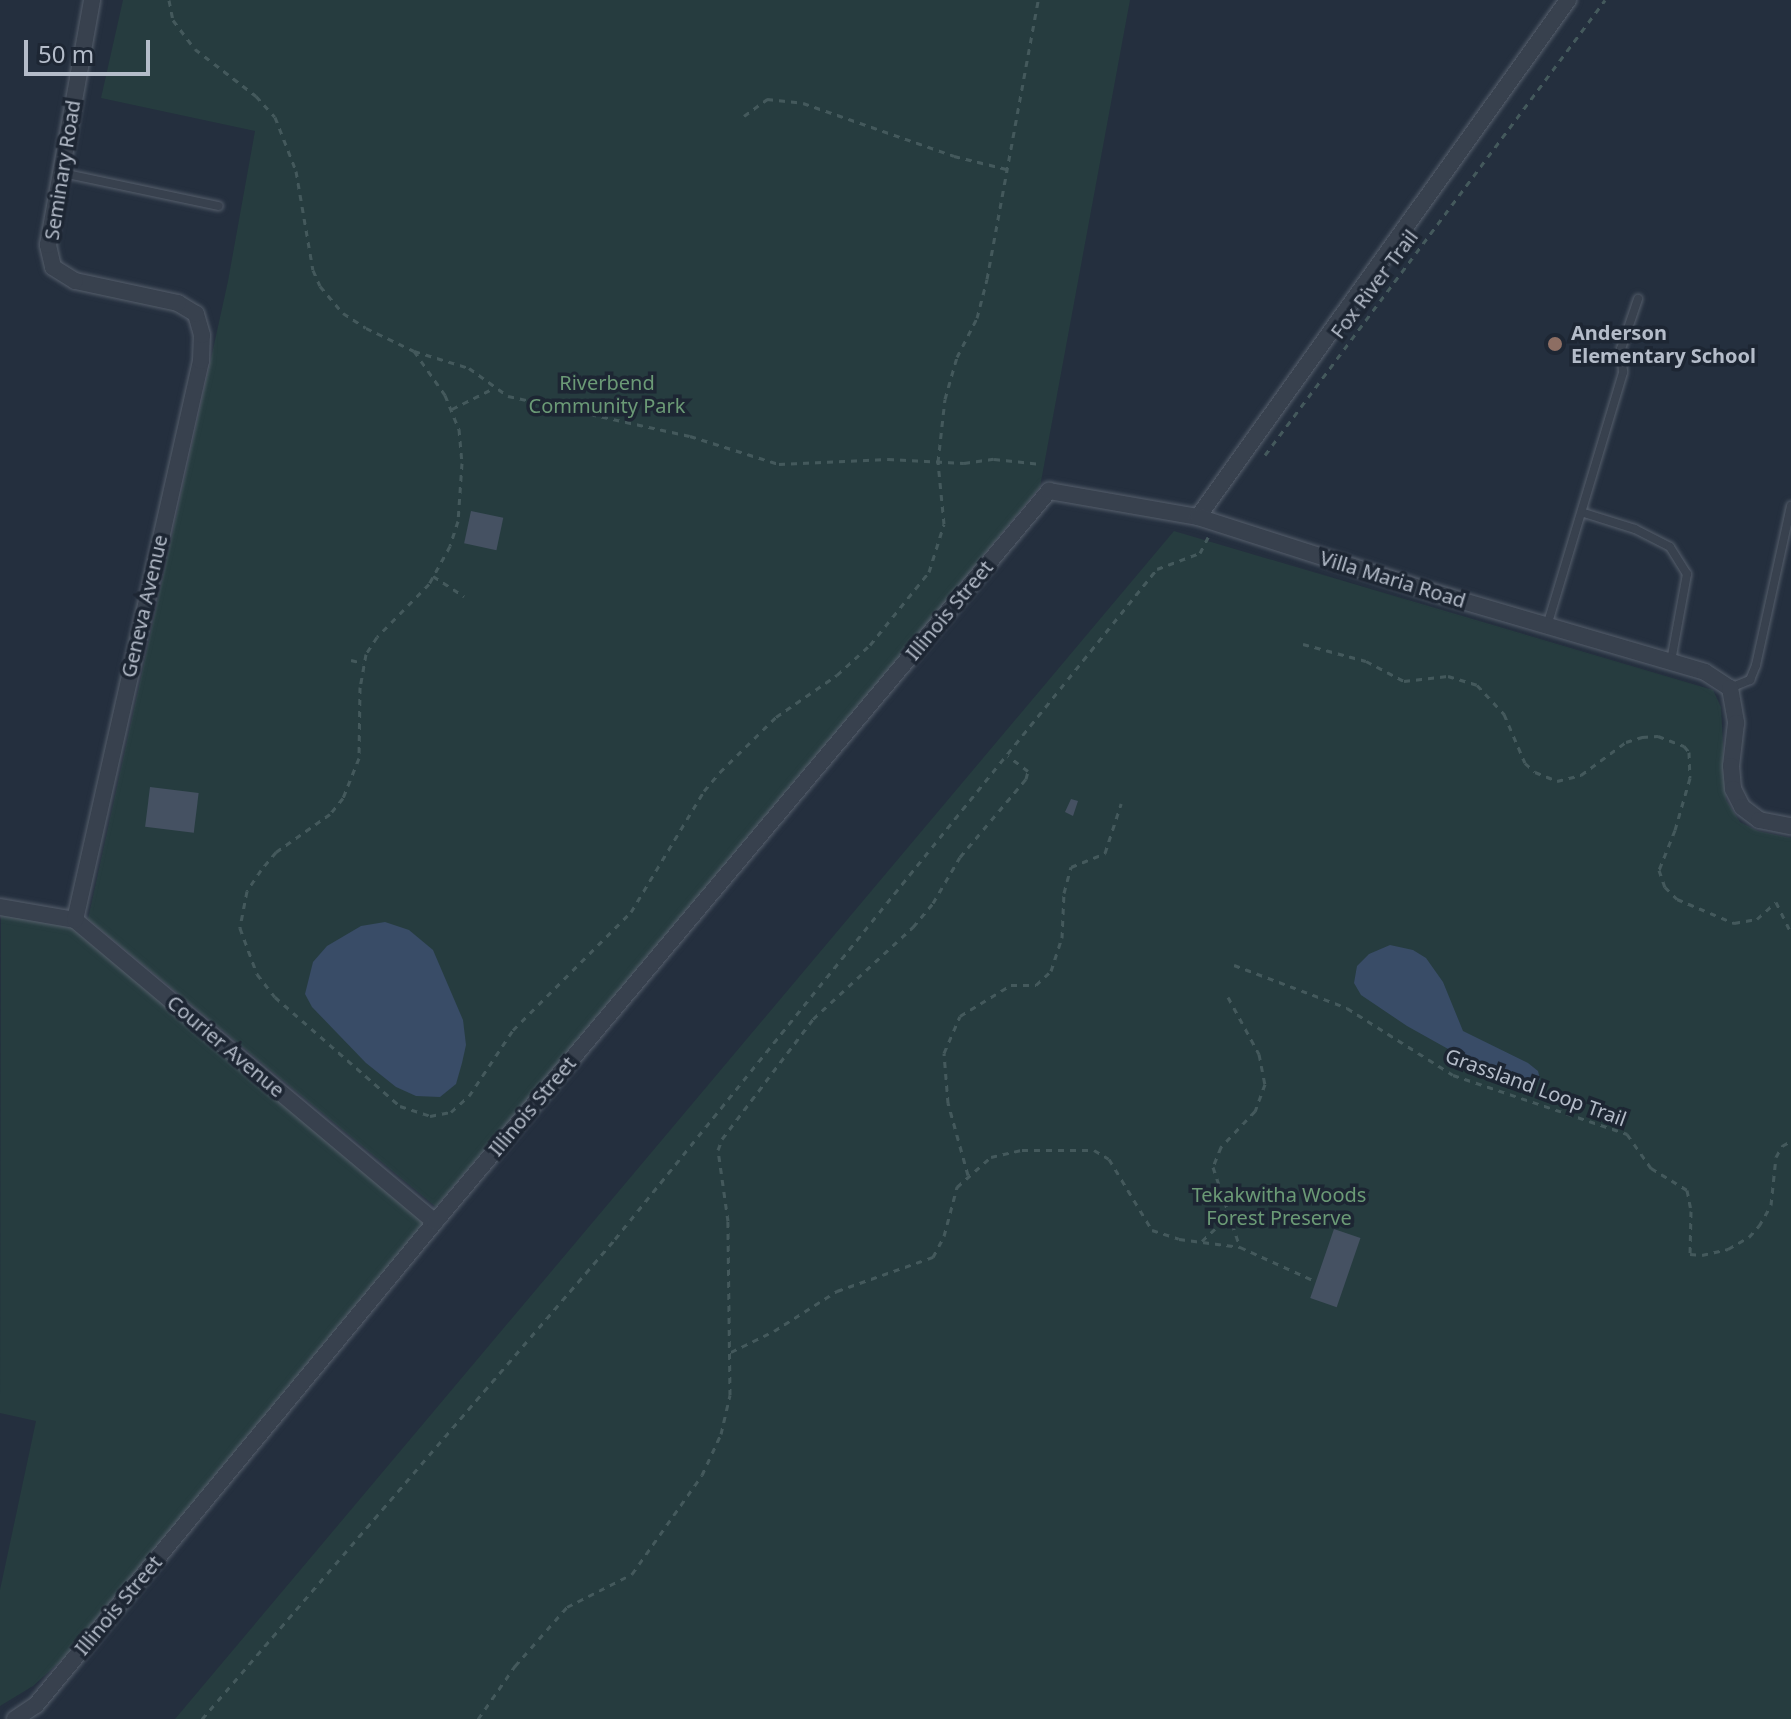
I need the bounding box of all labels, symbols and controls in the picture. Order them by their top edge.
scale bar [28,24,154,74]
text: 50 m [38,37,94,70]
street label: Seminary Road [39,98,85,242]
street label: Fox River Trail [1325,225,1423,343]
place label: Anderson Elementary School [1571,320,1756,367]
marker: Anderson Elementary School [1546,335,1564,353]
park label: Riverbend Community Park [529,370,685,417]
street label: Geneva Avenue [116,532,172,680]
street label: Villa Maria Road [1317,545,1469,613]
street label: Illinois Street [900,555,998,665]
street label: Courier Avenue [163,990,289,1102]
street label: Grassland Loop Trail [1442,1043,1630,1131]
street label: Illinois Street [483,1051,581,1161]
park label: Tekakwitha Woods Forest Preserve [1192,1183,1366,1230]
street label: Illinois Street [69,1550,167,1660]

